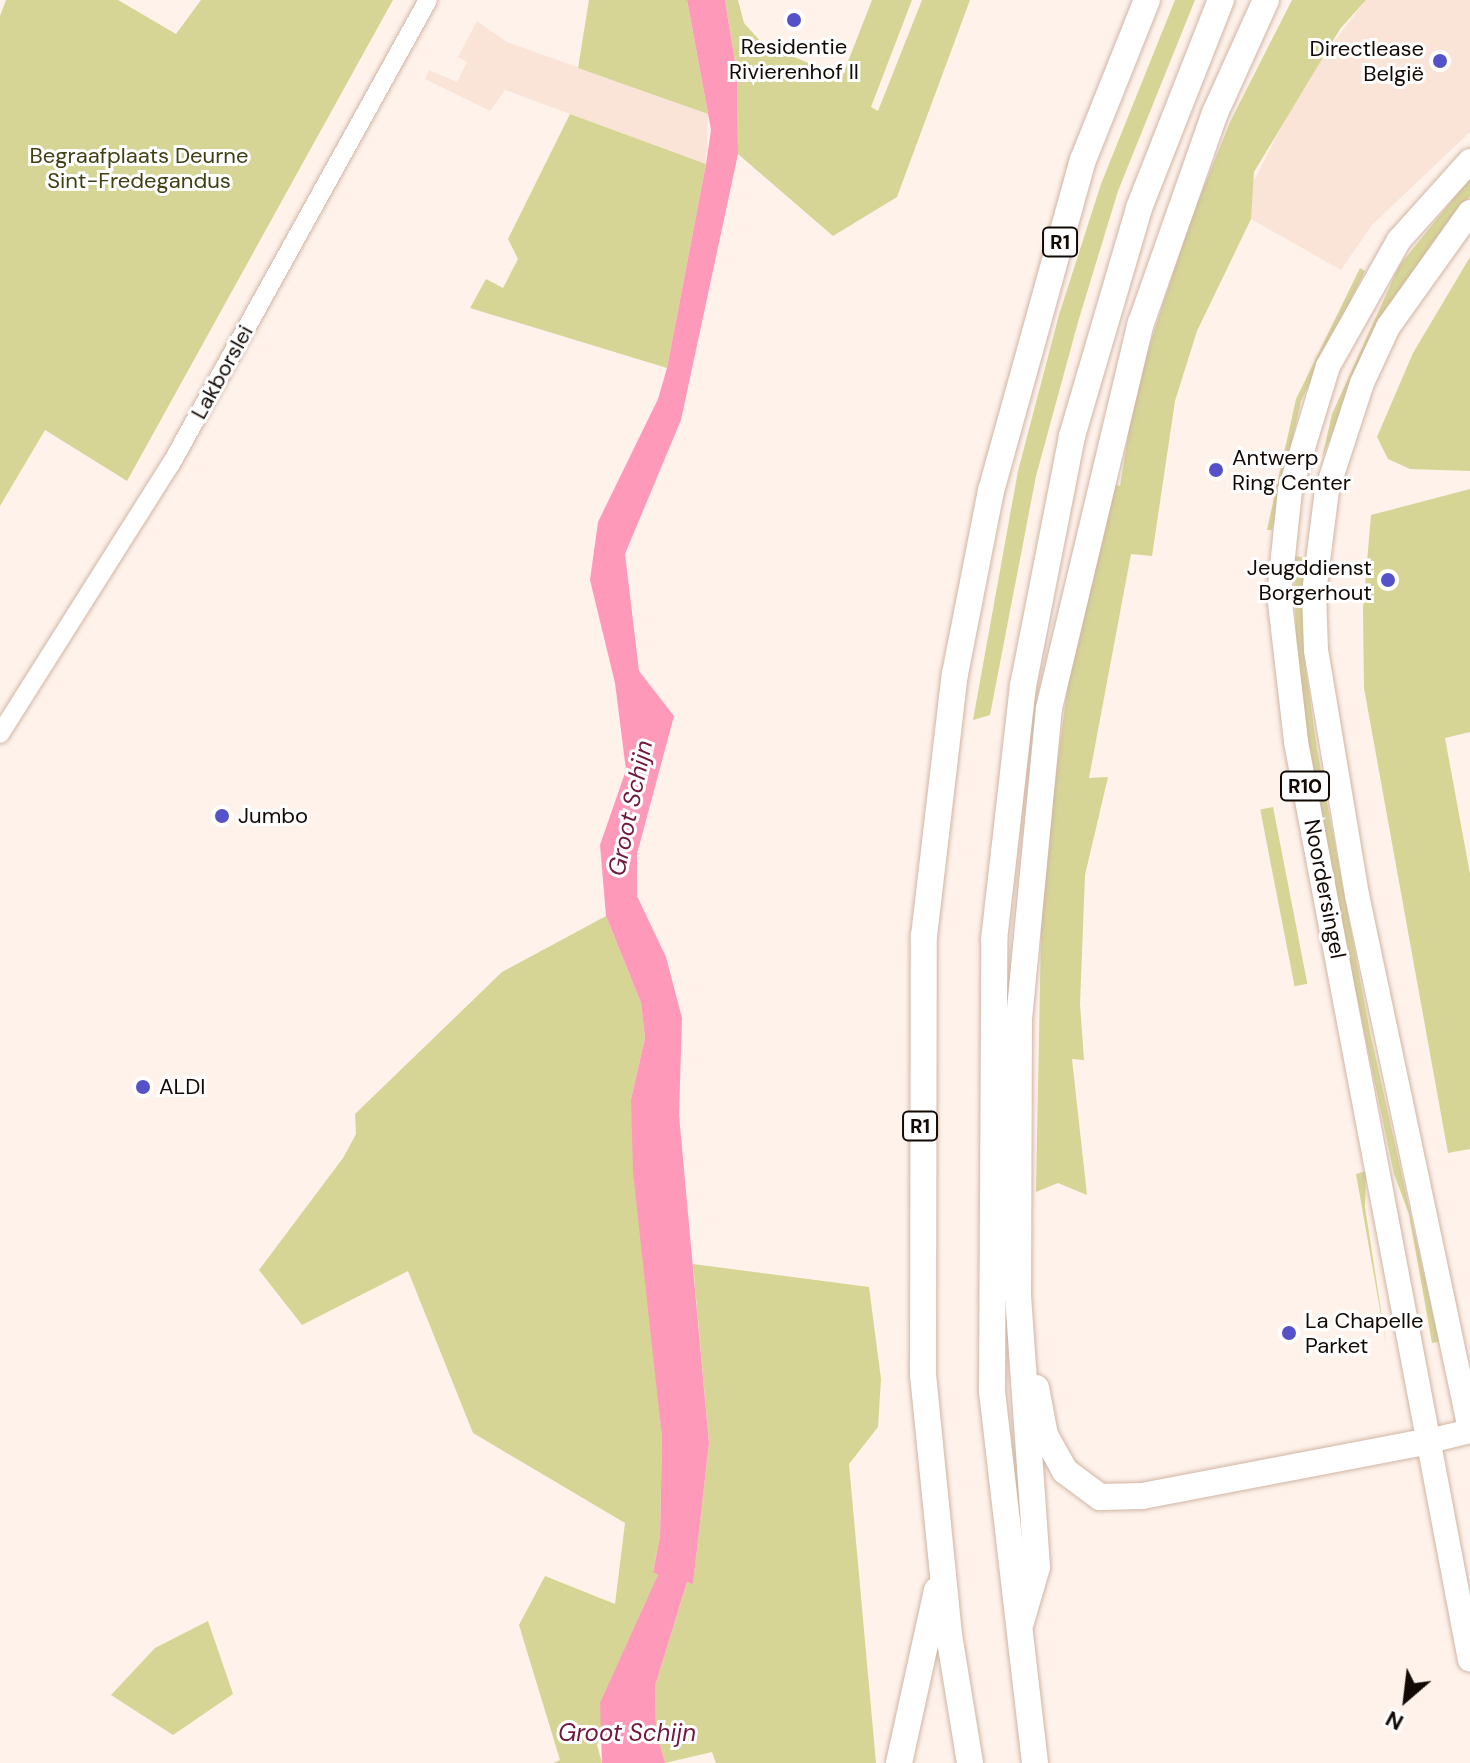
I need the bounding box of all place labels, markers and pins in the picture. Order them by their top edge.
marker: Residentie Rivierenhof II [785,11,803,29]
place label: Residentie Rivierenhof II [729,33,859,84]
place label: Directlease België [1310,35,1424,86]
marker: Directlease België [1431,52,1449,70]
place label: Antwerp Ring Center [1232,444,1351,496]
marker: Antwerp Ring Center [1207,461,1225,479]
place label: Jeugddienst Borgerhout [1247,554,1372,606]
marker: Jeugddienst Borgerhout [1379,571,1397,589]
place label: Jumbo [238,803,308,829]
marker: Jumbo [213,807,231,825]
place label: ALDI [159,1074,205,1100]
marker: ALDI [134,1078,152,1096]
place label: La Chapelle Parket [1305,1307,1423,1358]
marker: La Chapelle Parket [1280,1324,1298,1342]

